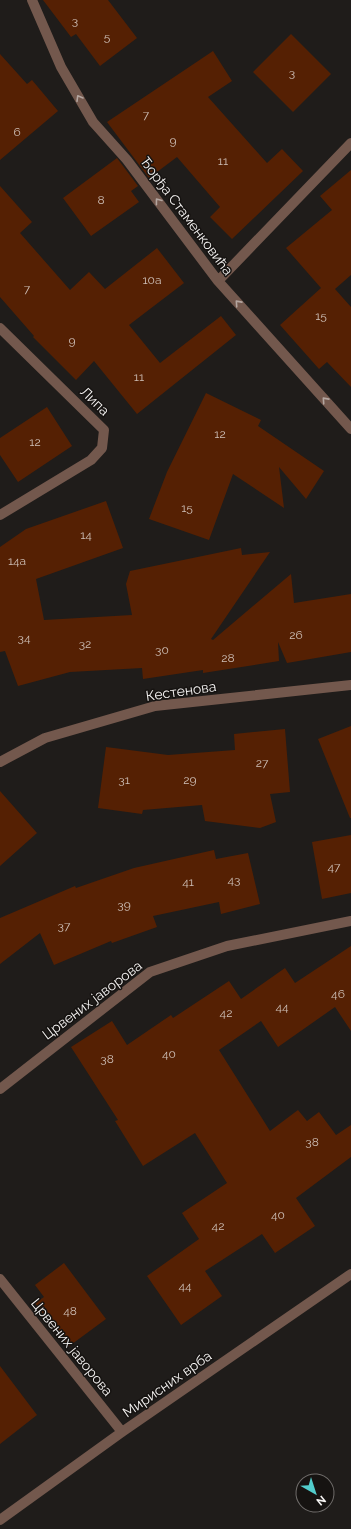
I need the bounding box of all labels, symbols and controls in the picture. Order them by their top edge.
house number: 3 [72,14,78,28]
house number: 5 [104,30,111,44]
house number: 3 [289,66,295,80]
one-way arrow [76,95,83,102]
house number: 7 [143,108,150,122]
house number: 6 [13,125,21,139]
house number: 9 [169,134,177,148]
street label: Ђорђа Стаменковића [137,154,237,278]
house number: 11 [218,154,228,168]
house number: 8 [97,193,105,207]
one-way arrow [155,198,162,205]
house number: 10a [142,273,162,287]
house number: 7 [24,282,31,296]
one-way arrow [235,300,243,308]
house number: 15 [315,309,327,323]
house number: 9 [68,334,76,348]
house number: 11 [134,370,144,384]
street label: Липа [77,383,113,419]
one-way arrow [323,397,330,404]
house number: 12 [214,427,226,441]
house number: 12 [29,435,41,449]
house number: 15 [181,501,193,515]
house number: 14 [80,528,92,542]
house number: 14a [8,554,26,568]
house number: 26 [289,628,303,642]
house number: 34 [18,631,31,645]
house number: 32 [79,637,91,651]
house number: 30 [155,643,169,657]
house number: 28 [221,651,235,665]
street label: Кестенова [145,678,217,704]
house number: 27 [256,756,269,770]
house number: 31 [118,773,130,787]
house number: 29 [183,773,197,787]
house number: 47 [328,860,341,874]
house number: 43 [228,873,240,887]
house number: 41 [182,875,194,889]
house number: 39 [117,898,131,912]
house number: 37 [58,919,71,933]
street label: Црвених јаворова [39,957,145,1043]
house number: 46 [331,987,345,1001]
house number: 44 [275,1000,289,1014]
house number: 42 [220,1006,232,1020]
house number: 40 [162,1047,176,1061]
house number: 38 [100,1052,114,1066]
house number: 38 [305,1135,319,1149]
house number: 40 [271,1208,285,1222]
house number: 42 [212,1219,224,1233]
house number: 44 [178,1279,192,1293]
street label: Црвених јаворова [28,1295,116,1399]
house number: 48 [63,1304,77,1318]
street label: Мирисних врба [120,1347,214,1421]
north arrow [295,1473,335,1513]
text: N [314,1493,328,1508]

